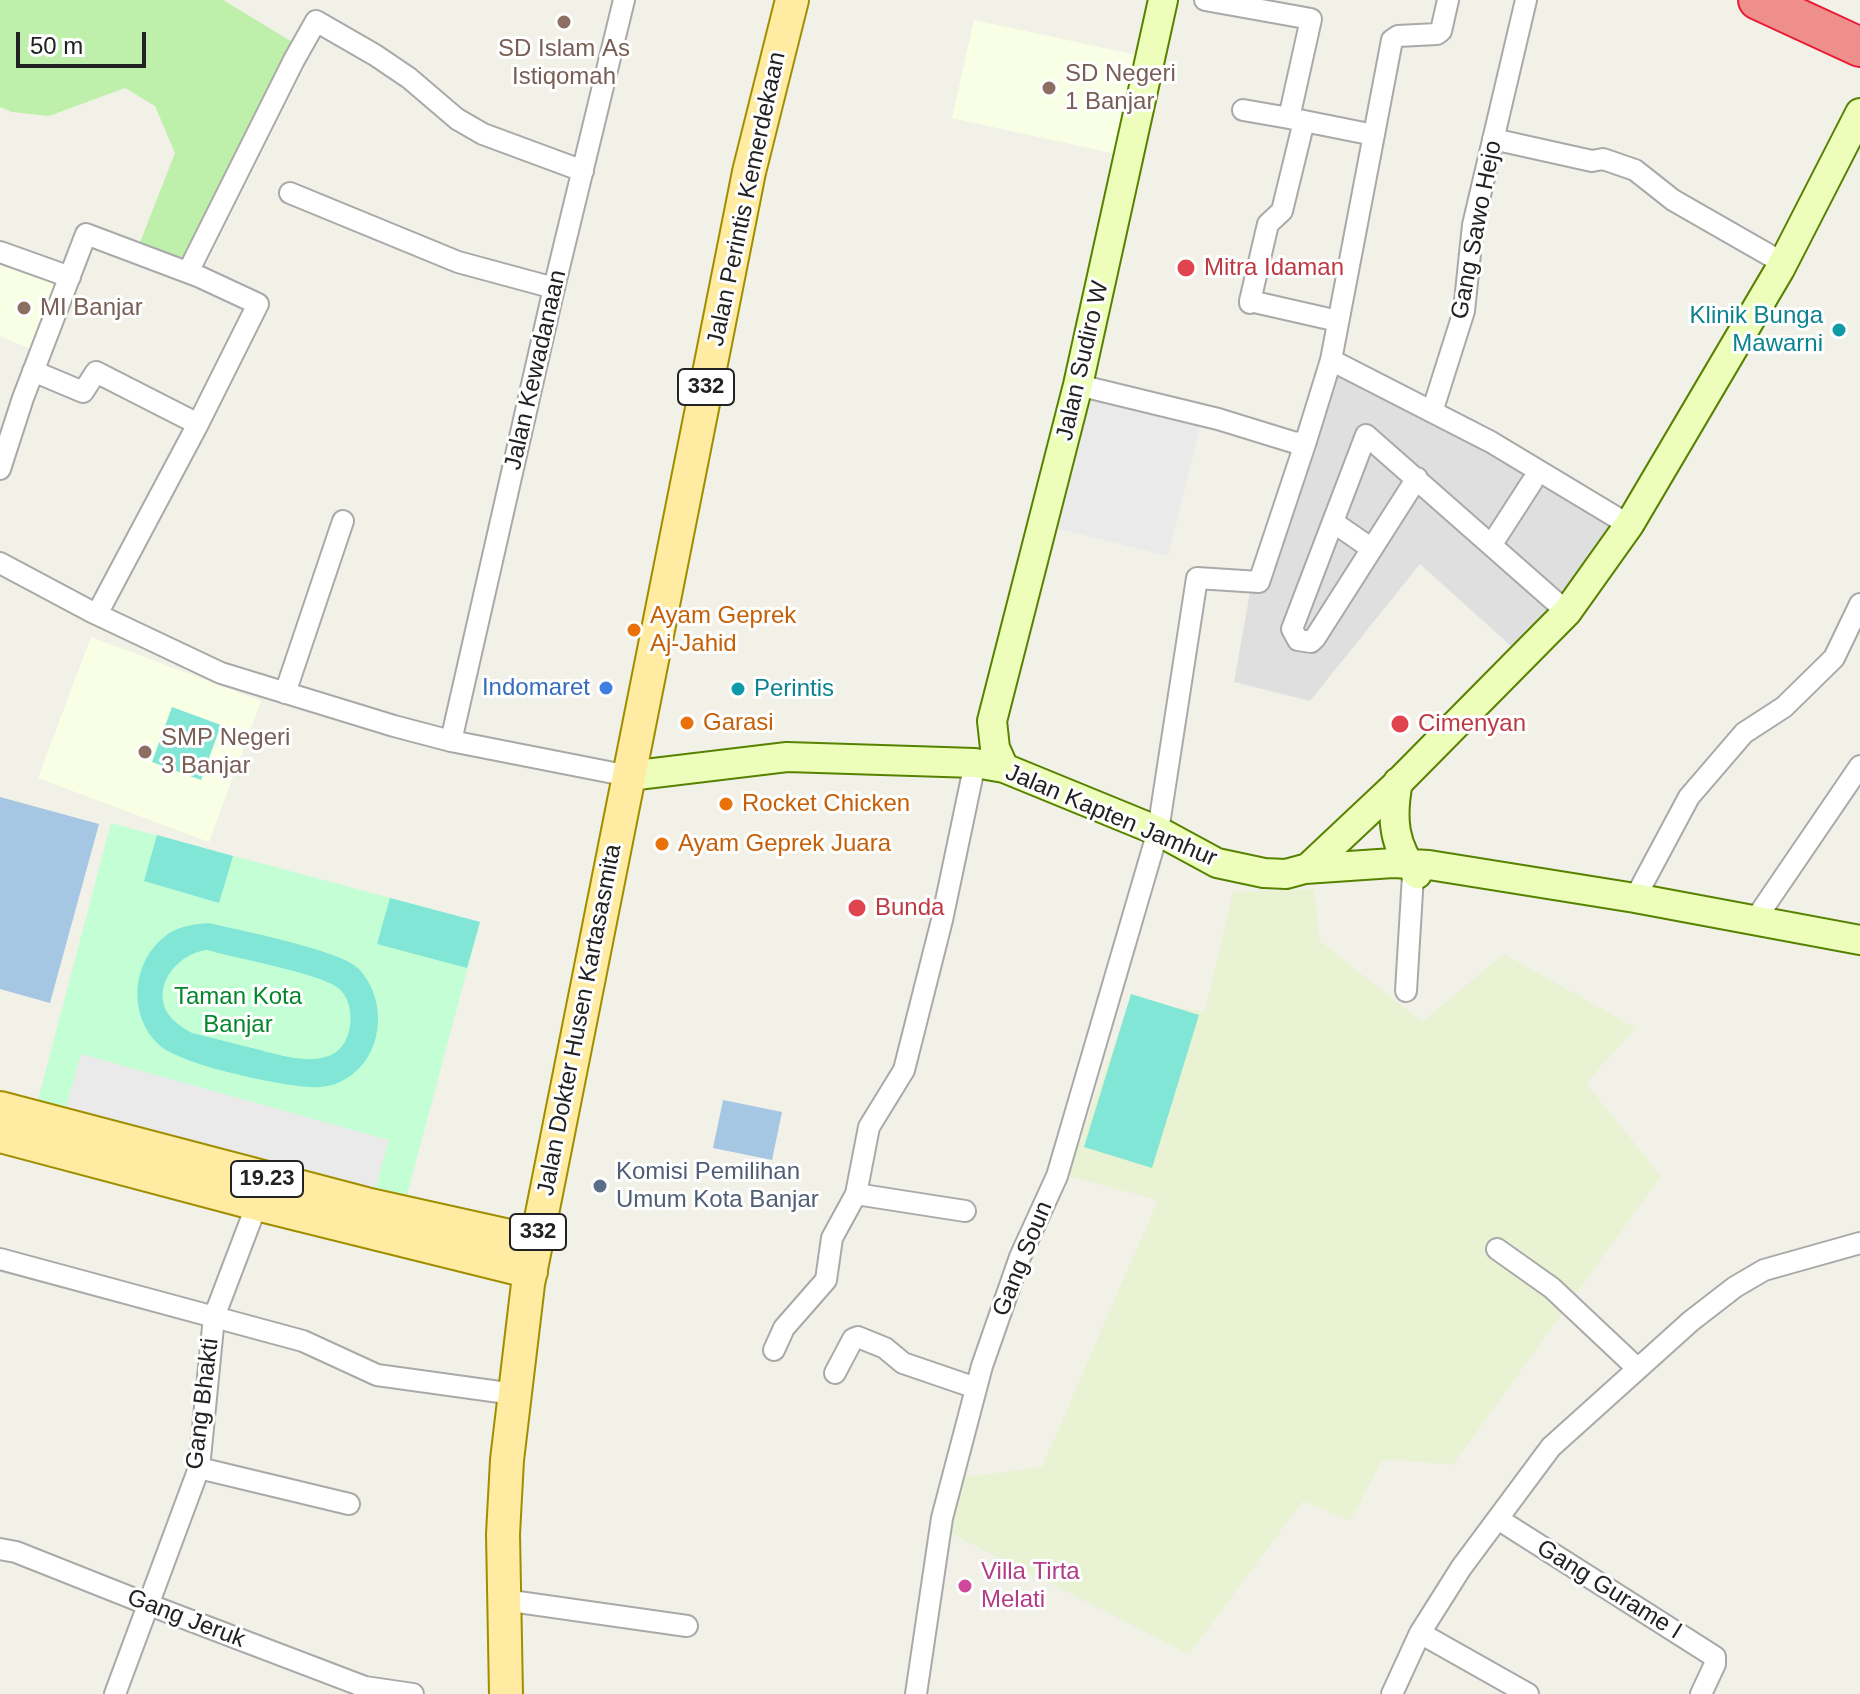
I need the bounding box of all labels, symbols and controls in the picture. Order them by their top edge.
marker: SD Islam As Istiqomah [555,13,573,31]
scale bar [20,16,150,66]
text: 50 m [30,32,83,59]
place label: SD Islam As Istiqomah [498,35,630,91]
street label: Jalan Perintis Kemerdekaan [702,49,792,349]
place label: SD Negeri 1 Banjar [1065,60,1176,116]
marker: SD Negeri 1 Banjar [1040,79,1058,97]
street label: Gang Sawo Hejo [1446,138,1508,322]
place label: Mitra Idaman [1204,254,1344,282]
marker: Mitra Idaman [1175,257,1197,279]
street label: Jalan Kewadanaan [499,267,573,473]
street label: Jalan Sudiro W [1051,278,1115,444]
place label: MI Banjar [40,294,143,322]
marker: MI Banjar [15,299,33,317]
place label: Klinik Bunga Mawarni [1690,302,1823,358]
marker: Klinik Bunga Mawarni [1830,321,1848,339]
road number: 332 [678,369,734,405]
place label: Ayam Geprek Aj-Jahid [650,602,796,658]
marker: Ayam Geprek Aj-Jahid [625,621,643,639]
place label: Indomaret [482,674,590,702]
place label: Perintis [754,675,834,703]
marker: Indomaret [597,679,615,697]
marker: Perintis [729,680,747,698]
place label: Garasi [703,709,774,737]
place label: Cimenyan [1418,710,1526,738]
marker: Cimenyan [1389,713,1411,735]
marker: Garasi [678,714,696,732]
place label: SMP Negeri 3 Banjar [161,724,290,780]
marker: SMP Negeri 3 Banjar [136,743,154,761]
street label: Jalan Kapten Jamhur [1001,758,1221,874]
place label: Rocket Chicken [742,790,910,818]
marker: Rocket Chicken [717,795,735,813]
place label: Ayam Geprek Juara [678,830,891,858]
marker: Ayam Geprek Juara [653,835,671,853]
street label: Jalan Dokter Husen Kartasasmita [532,842,628,1198]
place label: Bunda [875,894,944,922]
marker: Bunda [846,897,868,919]
park label: Taman Kota Banjar [174,983,302,1039]
place label: Komisi Pemilihan Umum Kota Banjar [616,1158,819,1214]
road number: 19.23 [231,1161,303,1197]
marker: Komisi Pemilihan Umum Kota Banjar [591,1177,609,1195]
street label: Gang Soun [987,1197,1059,1321]
road number: 332 [510,1214,566,1250]
street label: Gang Bhakti [181,1337,225,1471]
street label: Gang Gurame I [1531,1534,1687,1646]
place label: Villa Tirta Melati [981,1558,1080,1614]
marker: Villa Tirta Melati [956,1577,974,1595]
street label: Gang Jeruk [123,1583,249,1655]

